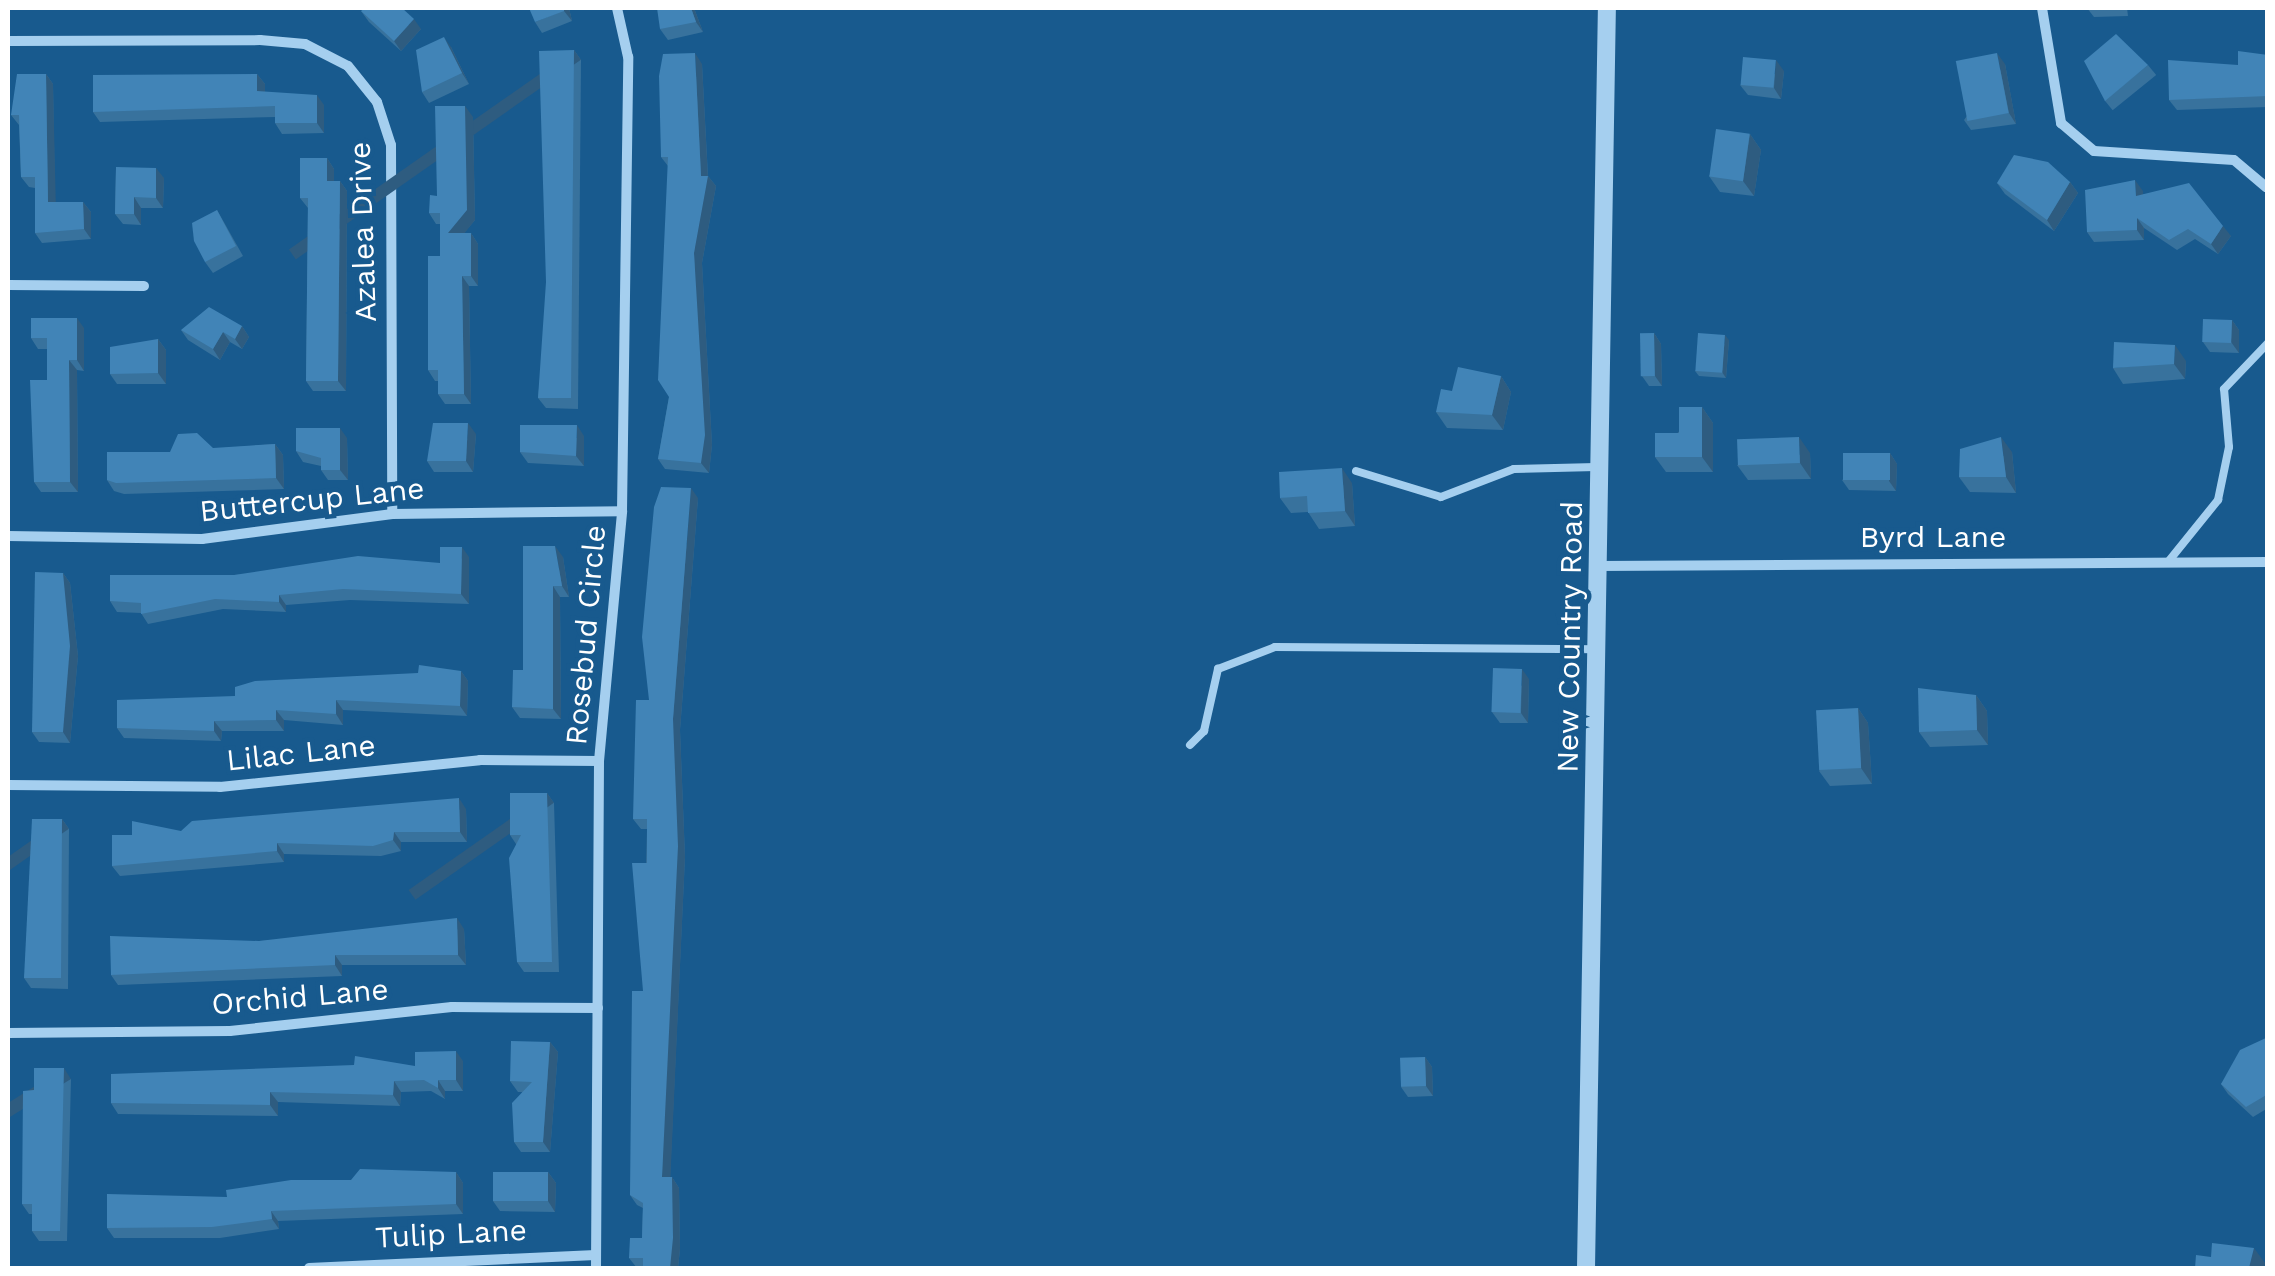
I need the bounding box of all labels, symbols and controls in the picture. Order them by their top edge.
street label: Azalea Drive [342,141,384,323]
street label: Buttercup Lane [198,470,426,530]
street label: New Country Road [1550,500,1590,774]
street label: Byrd Lane [1860,519,2006,555]
street label: Rosebud Circle [558,524,614,746]
street label: Lilac Lane [225,727,377,779]
street label: Orchid Lane [210,971,390,1023]
street label: Tulip Lane [374,1212,528,1256]

